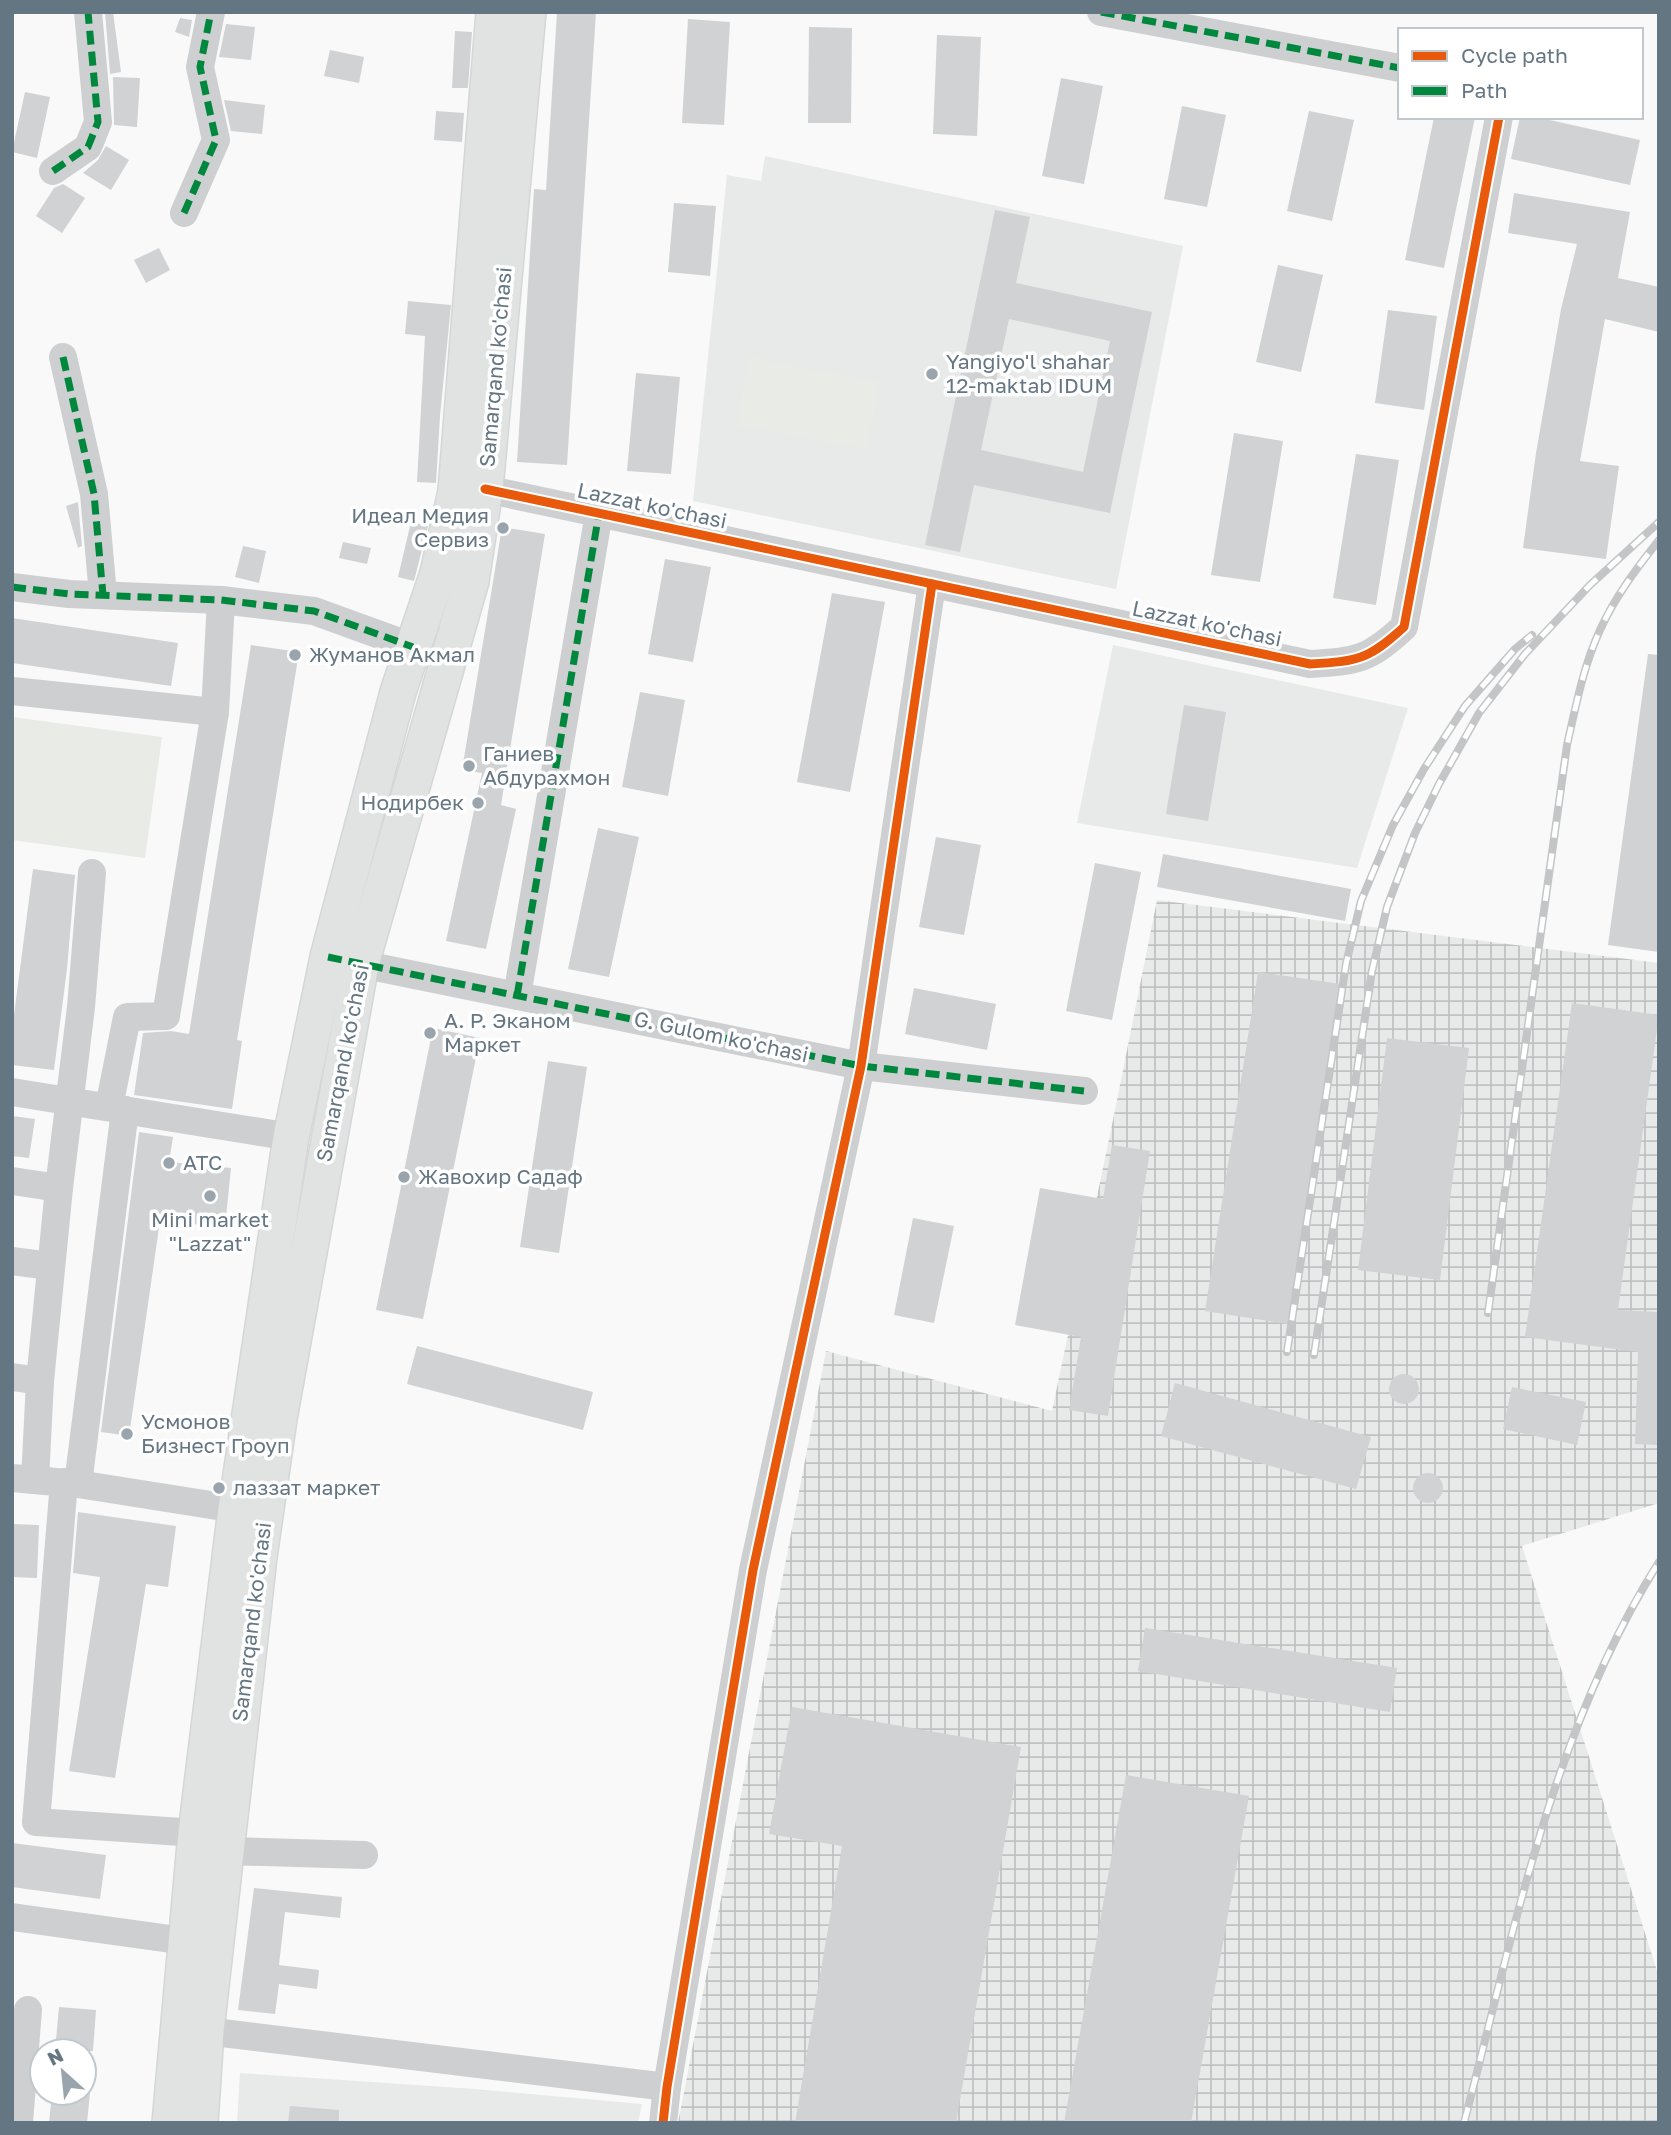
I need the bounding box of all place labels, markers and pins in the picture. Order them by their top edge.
place label: Yangiyo'l shahar 12-maktab IDUM [946,348,1112,398]
marker: Yangiyo'l shahar 12-maktab IDUM [924,366,940,382]
place label: Идеал Медия Сервиз [351,502,489,552]
marker: Идеал Медия Сервиз [495,520,511,536]
place label: Жуманов Акмал [309,641,475,667]
marker: Жуманов Акмал [287,647,303,663]
place label: Ганиев Абдурахмон [483,740,610,790]
marker: Ганиев Абдурахмон [461,758,477,774]
place label: Нодирбек [360,789,464,815]
marker: Нодирбек [470,795,486,811]
place label: А. Р. Эканом Маркет [444,1007,571,1057]
marker: А. Р. Эканом Маркет [422,1025,438,1041]
place label: АТС [183,1149,222,1175]
marker: АТС [161,1155,177,1171]
place label: Жавохир Садаф [418,1163,583,1189]
marker: Жавохир Садаф [396,1169,412,1185]
marker: Mini market "Lazzat" [202,1188,218,1204]
place label: Mini market "Lazzat" [151,1206,269,1256]
place label: Усмонов Бизнест Гроуп [141,1408,290,1458]
marker: Усмонов Бизнест Гроуп [119,1426,135,1442]
place label: лаззат маркет [233,1474,380,1500]
marker: лаззат маркет [211,1480,227,1496]

